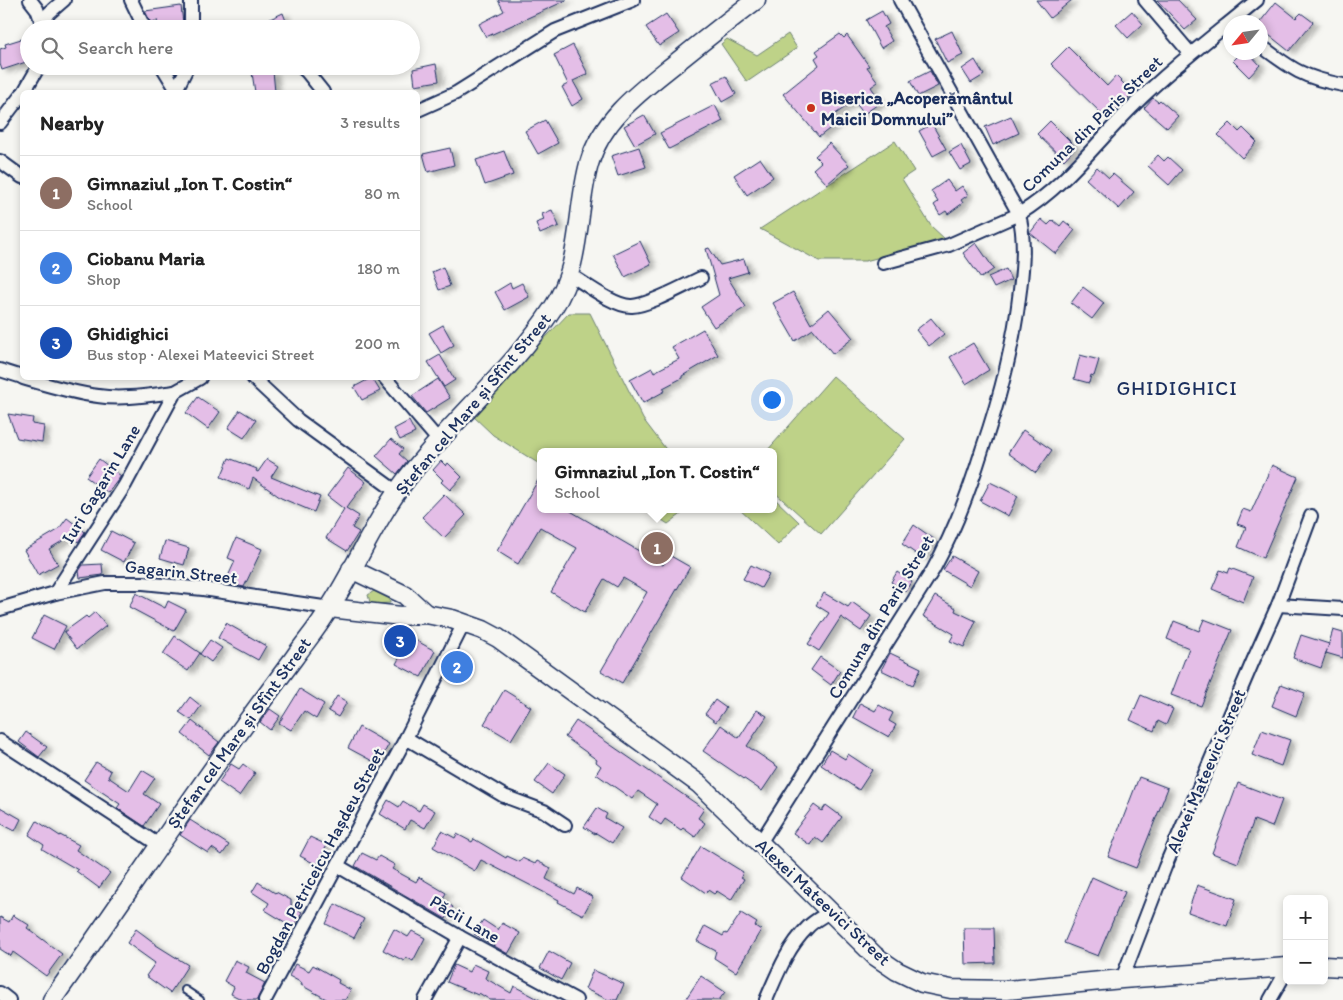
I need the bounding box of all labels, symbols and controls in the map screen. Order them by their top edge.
north arrow [1223,15,1268,60]
search box [20,20,420,75]
icon: search [38,34,66,62]
text: Search here [78,36,173,59]
street label: Comuna din Paris Street [1017,51,1167,197]
place label: Biserica „Acoperământul Maicii Domnului” [821,87,1014,130]
marker: Biserica „Acoperământul Maicii Domnului” [805,102,817,114]
text: Nearby [40,110,104,135]
text: 3 results [340,113,400,132]
text: Gimnaziul „Ion T. Costin“ [87,172,292,195]
text: 1 [52,184,60,203]
text: 80 m [364,184,400,203]
text: School [87,195,133,214]
text: Ciobanu Maria [87,247,205,270]
text: 2 [52,259,60,278]
text: 180 m [357,259,400,278]
text: Shop [87,270,121,289]
street label: Ștefan cel Mare și Sfînt Street [390,308,556,500]
text: Ghidighici [87,322,169,345]
text: 3 [52,334,60,353]
text: 200 m [355,334,400,353]
text: Bus stop · Alexei Mateevici Street [87,345,314,364]
district label: GHIDIGHICI [1116,376,1238,400]
your location [759,387,785,413]
street label: Iuri Gagarin Lane [57,420,145,548]
popup [537,448,777,513]
text: Gimnaziul „Ion T. Costin“ [554,460,760,483]
text: School [554,483,600,502]
pin: 1 [641,529,673,567]
street label: Comuna din Paris Street [823,531,939,703]
street label: Gagarin Street [124,555,239,589]
pin: 3 [384,622,416,660]
street label: Ștefan cel Mare și Sfînt Street [162,633,316,833]
pin: 2 [441,648,473,686]
street label: Alexei Mateevici Street [1161,685,1251,856]
street label: Bogdan Petriceicu Hașdeu Street [251,744,389,978]
street label: Alexei Mateevici Street [751,834,895,970]
street label: Păcii Lane [426,890,504,948]
map controls [1283,895,1328,985]
button: + [1283,895,1328,940]
button: − [1283,940,1328,985]

